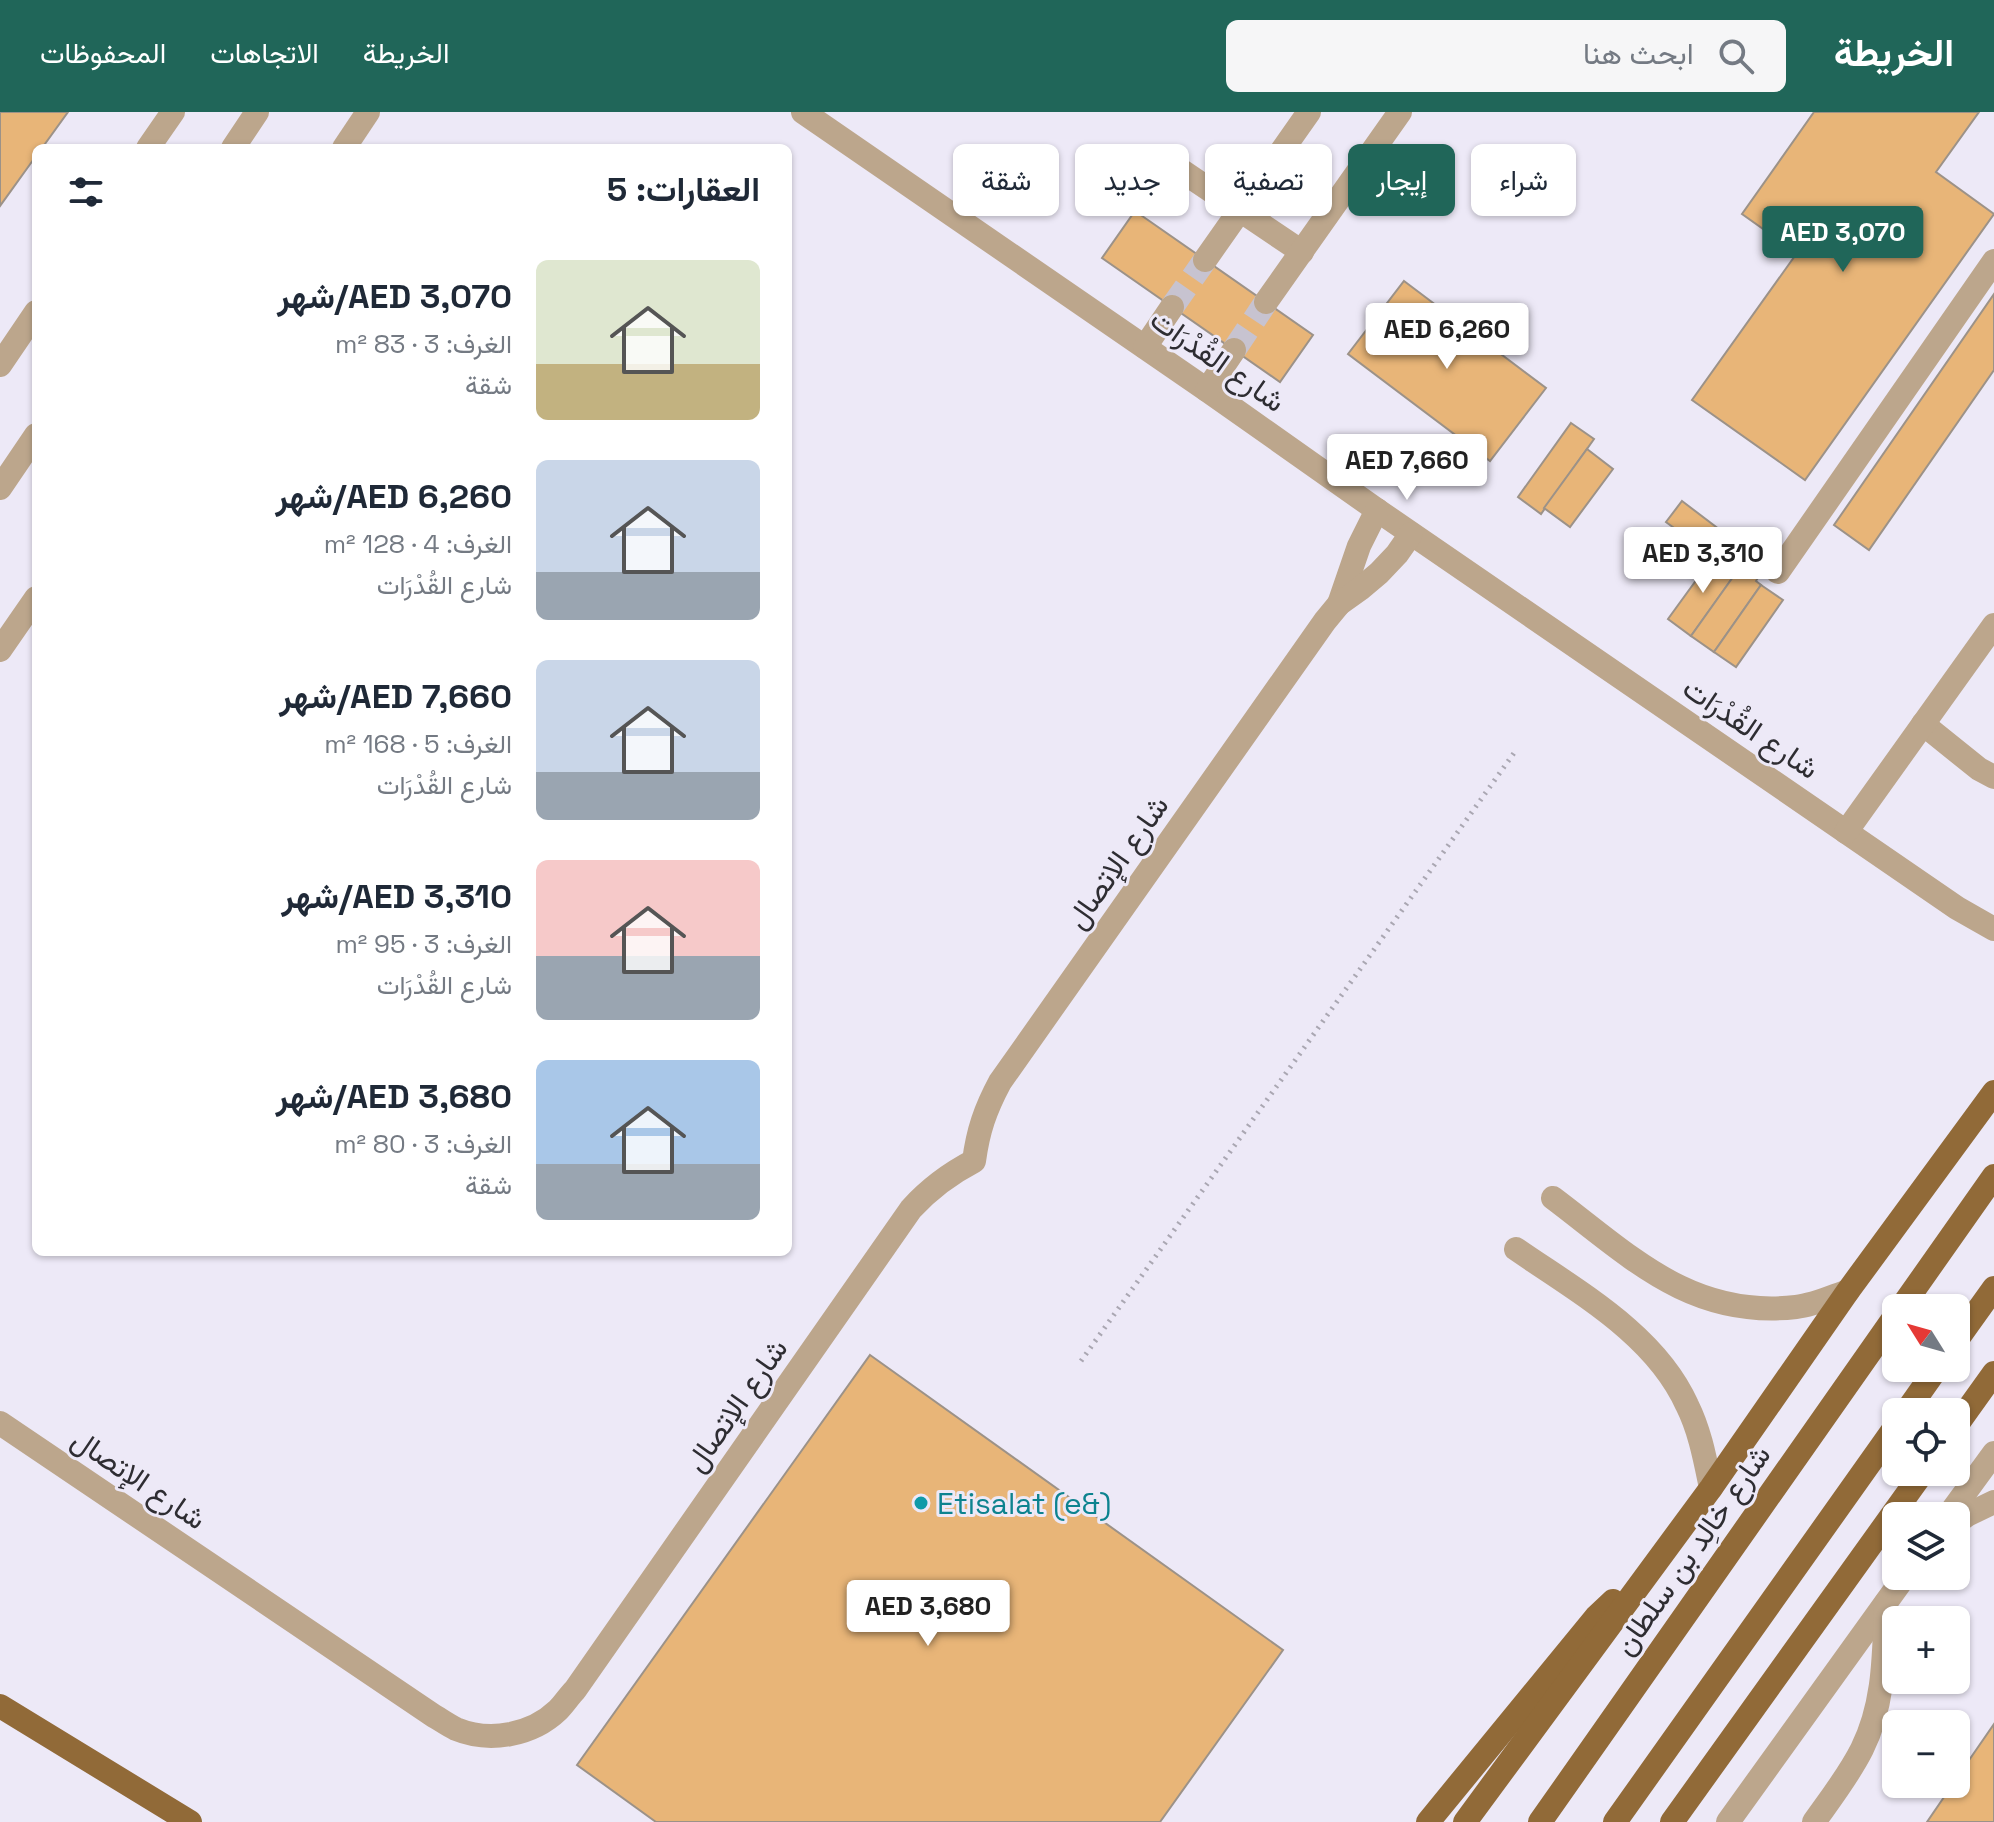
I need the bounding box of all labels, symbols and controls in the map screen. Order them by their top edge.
search box [1226,20,1786,92]
text: الخريطة [1834,29,1954,77]
text: ابحث هنا [1583,34,1694,73]
icon: search [1714,34,1758,78]
text: المحفوظات [40,35,166,71]
text: الاتجاهات [210,35,319,71]
text: الخريطة [363,35,449,71]
chip: شقة [953,144,1059,216]
chip: جديد [1075,144,1189,216]
chip: تصفية [1205,144,1332,216]
chip: إيجار [1348,144,1455,216]
chip: شراء [1471,144,1576,216]
text: العقارات: 5 [607,168,760,211]
icon: filters [64,170,108,214]
pin: AED 3,070 [1751,206,1935,274]
text: AED 3,070 [1780,215,1906,249]
text: AED 3,070/شهر [277,275,512,318]
icon: home [600,292,696,388]
street label: شارع القُدْرَات [1142,299,1293,422]
pin: AED 6,260 [1355,303,1539,371]
text: AED 6,260 [1384,312,1510,346]
text: الغرف: 3 · 83 m² [335,327,512,361]
text: شقة [465,368,512,402]
pin: AED 7,660 [1315,434,1499,502]
text: AED 7,660 [1345,443,1469,477]
text: AED 6,260/شهر [275,475,512,518]
icon: home [600,492,696,588]
text: الغرف: 4 · 128 m² [324,527,512,561]
pin: AED 3,310 [1611,527,1795,595]
text: AED 3,310 [1642,536,1764,570]
text: شارع القُدْرَات [377,568,512,602]
street label: شارع القُدْرَات [1675,668,1827,789]
text: AED 7,660/شهر [279,675,512,718]
icon: home [600,692,696,788]
text: الغرف: 5 · 168 m² [324,727,512,761]
text: شارع القُدْرَات [377,768,512,802]
street label: شارع الإتصال [1057,788,1178,937]
text: AED 3,310/شهر [281,875,512,918]
icon: home [600,892,696,988]
text: الغرف: 3 · 95 m² [336,927,512,961]
text: شارع القُدْرَات [377,968,512,1002]
text: AED 3,680/شهر [276,1075,512,1118]
icon: home [600,1092,696,1188]
text: الغرف: 3 · 80 m² [334,1127,512,1161]
text: شقة [465,1168,512,1202]
north arrow [1882,1294,1970,1382]
map controls [1882,1294,1970,1798]
street label: شارع الإتصال [676,1331,797,1480]
button: locate [1882,1398,1970,1486]
street label: شارع الإتصال [64,1420,214,1539]
street label: شارع خالِد بن سلطان [1605,1437,1780,1663]
place label: Etisalat (e&) [937,1484,1111,1523]
marker: Etisalat (e&) [912,1494,930,1512]
button: layers [1882,1502,1970,1590]
pin: AED 3,680 [836,1580,1020,1648]
text: AED 3,680 [865,1589,991,1623]
button: + [1882,1606,1970,1694]
button: − [1882,1710,1970,1798]

